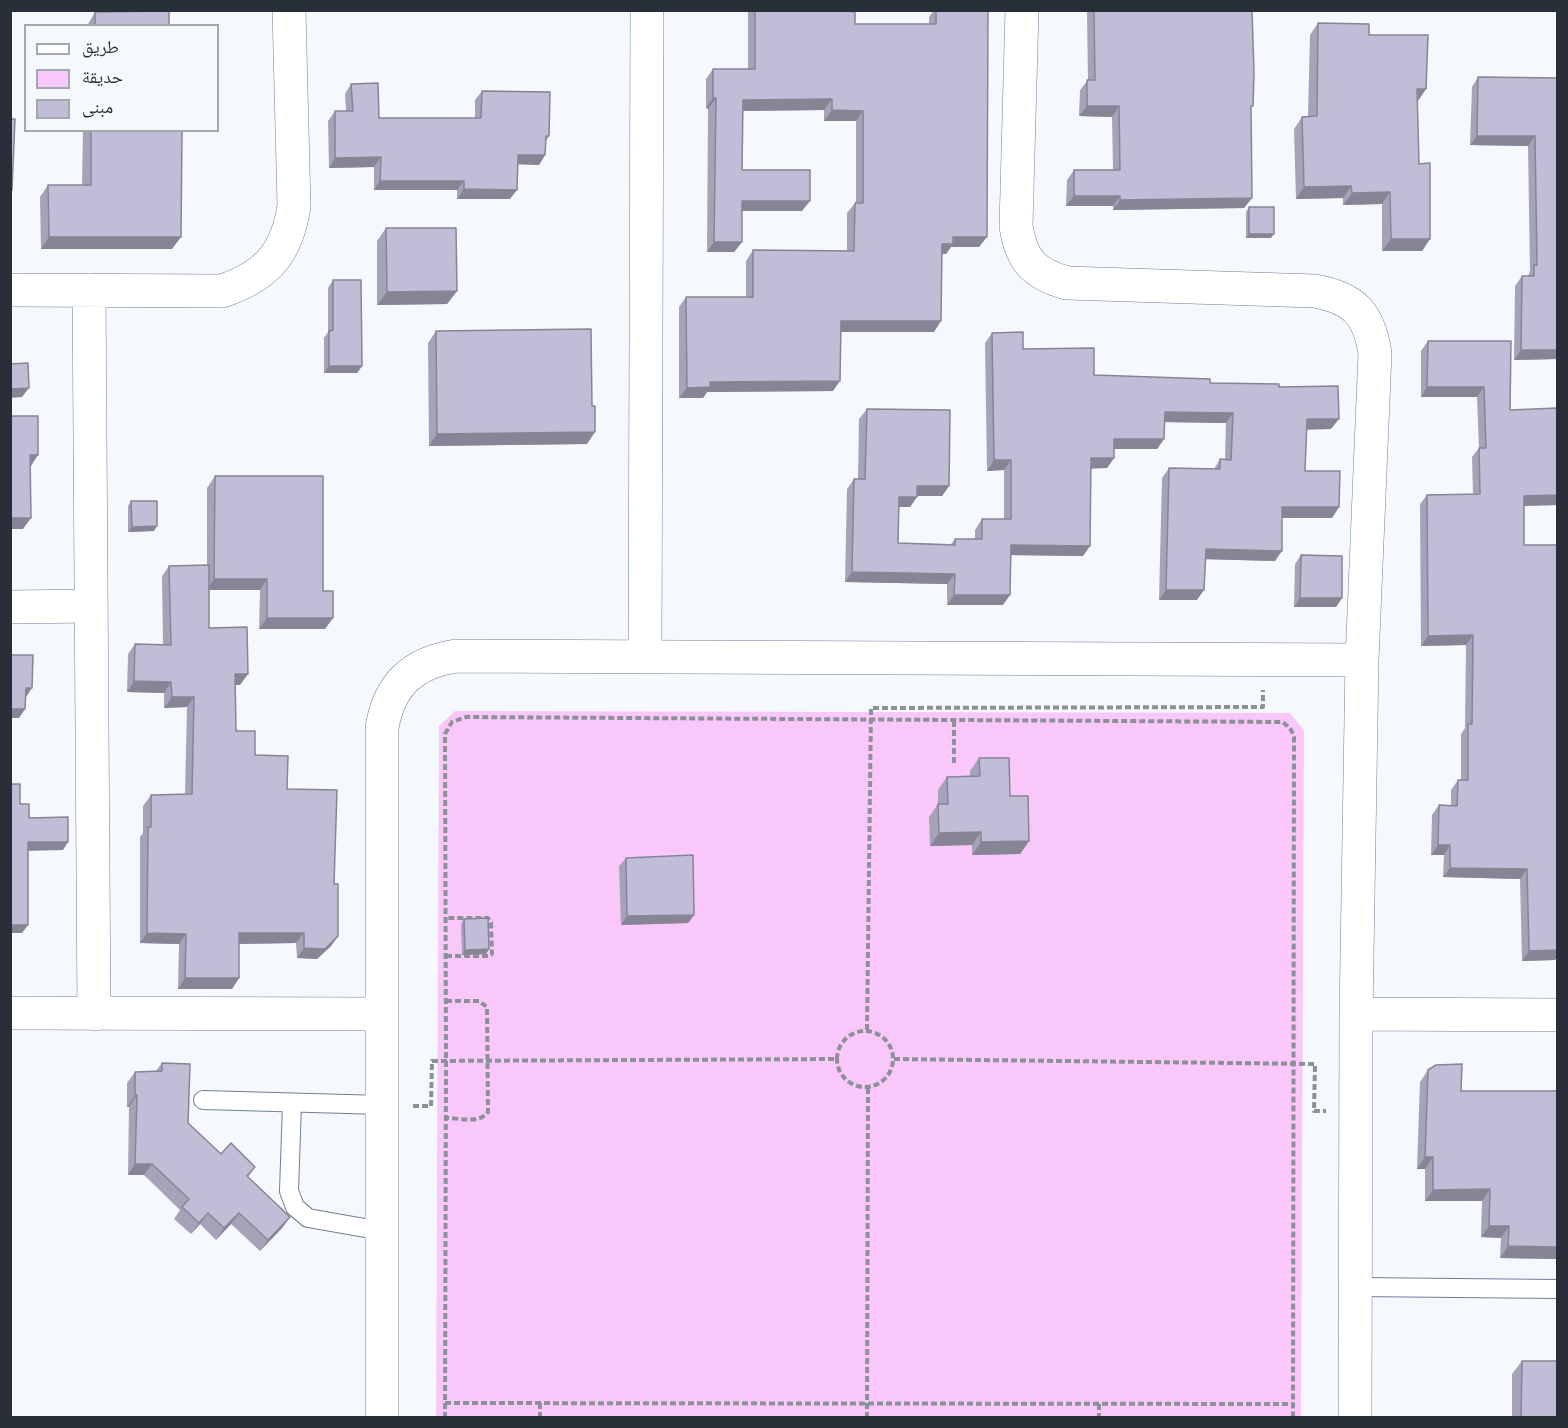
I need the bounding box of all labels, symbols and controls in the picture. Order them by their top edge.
legend [24,24,219,132]
text: طريق [82,35,119,58]
text: حديقة [82,65,123,88]
text: مبنى [82,95,113,118]

